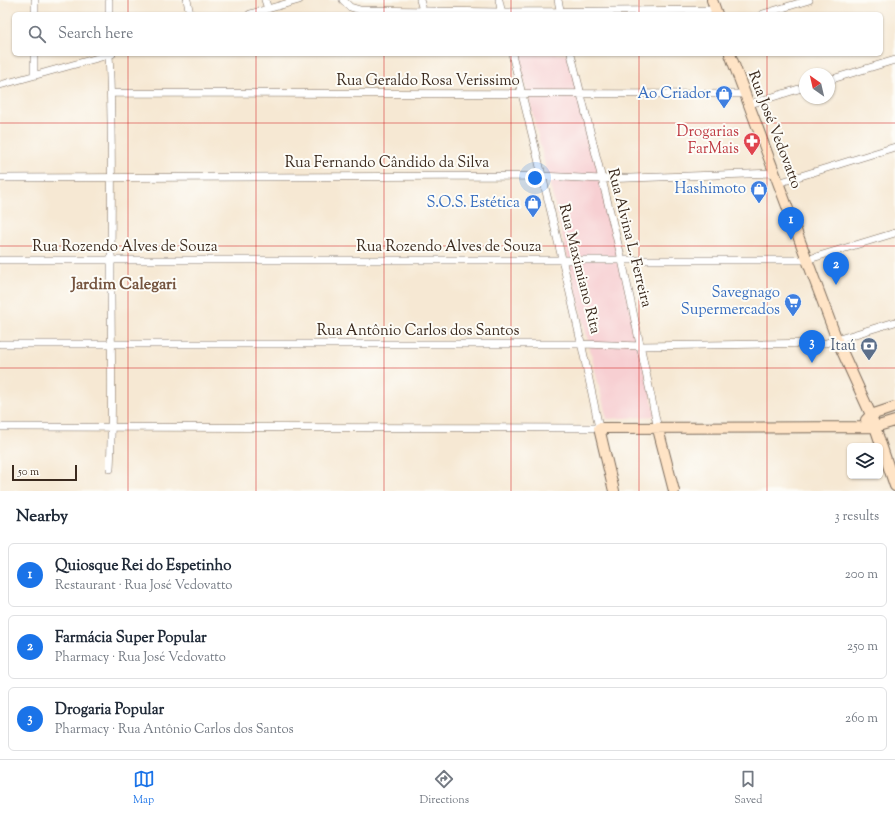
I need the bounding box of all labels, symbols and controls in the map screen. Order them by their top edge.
search box [12,12,883,56]
icon: search [26,23,48,45]
text: Search here [58,24,133,45]
street label: Rua José Vedovatto [742,68,806,192]
north arrow [799,68,835,104]
street label: Rua Geraldo Rosa Verissimo [336,71,520,92]
place label: Ao Criador [638,84,711,105]
shop icon: Ao Criador [714,84,734,109]
place label: Drogarias FarMais [677,122,739,160]
pharmacy icon: Drogarias FarMais [742,131,762,156]
street label: Rua Fernando Cândido da Silva [285,153,489,174]
street label: Rua Alvina L. Ferreira [602,166,656,310]
your location [525,168,545,188]
place label: Hashimoto [675,179,746,200]
shop icon: Hashimoto [749,179,769,204]
place label: S.O.S. Estética [427,193,520,214]
shop icon: S.O.S. Estética [523,193,543,218]
street label: Rua Maximiano Rita [553,202,605,336]
pin: 1 [778,207,804,240]
street label: Rua Rozendo Alves de Souza [32,237,218,258]
street label: Rua Rozendo Alves de Souza [356,237,542,258]
pin: 2 [823,252,849,285]
district label: Jardim Calegari [69,274,177,297]
place label: Savegnago Supermercados [681,283,780,321]
supermarket icon: Savegnago Supermercados [783,292,803,317]
street label: Rua Antônio Carlos dos Santos [317,321,519,342]
pin: 3 [799,330,825,363]
place label: Itaú [831,336,856,357]
bank icon: Itaú [859,336,879,361]
map controls [847,443,883,479]
button: layers [847,443,883,479]
scale bar [12,463,77,482]
text: 50 m [18,464,39,480]
text: Nearby [16,505,68,529]
text: 3 results [834,508,879,526]
text: Quiosque Rei do Espetinho [55,556,231,577]
text: 1 [28,566,32,584]
text: 200 m [845,566,878,584]
text: Restaurant · Rua José Vedovatto [55,577,232,595]
text: Farmácia Super Popular [55,628,207,649]
text: 2 [27,638,33,656]
text: 250 m [847,638,878,656]
text: Pharmacy · Rua José Vedovatto [55,649,226,667]
text: Drogaria Popular [55,700,164,721]
text: 3 [27,710,33,728]
text: 260 m [845,710,878,728]
text: Pharmacy · Rua Antônio Carlos dos Santos [55,721,294,739]
tab: Map [133,768,155,808]
tab: Directions [420,768,469,808]
tab: Saved [734,768,762,808]

